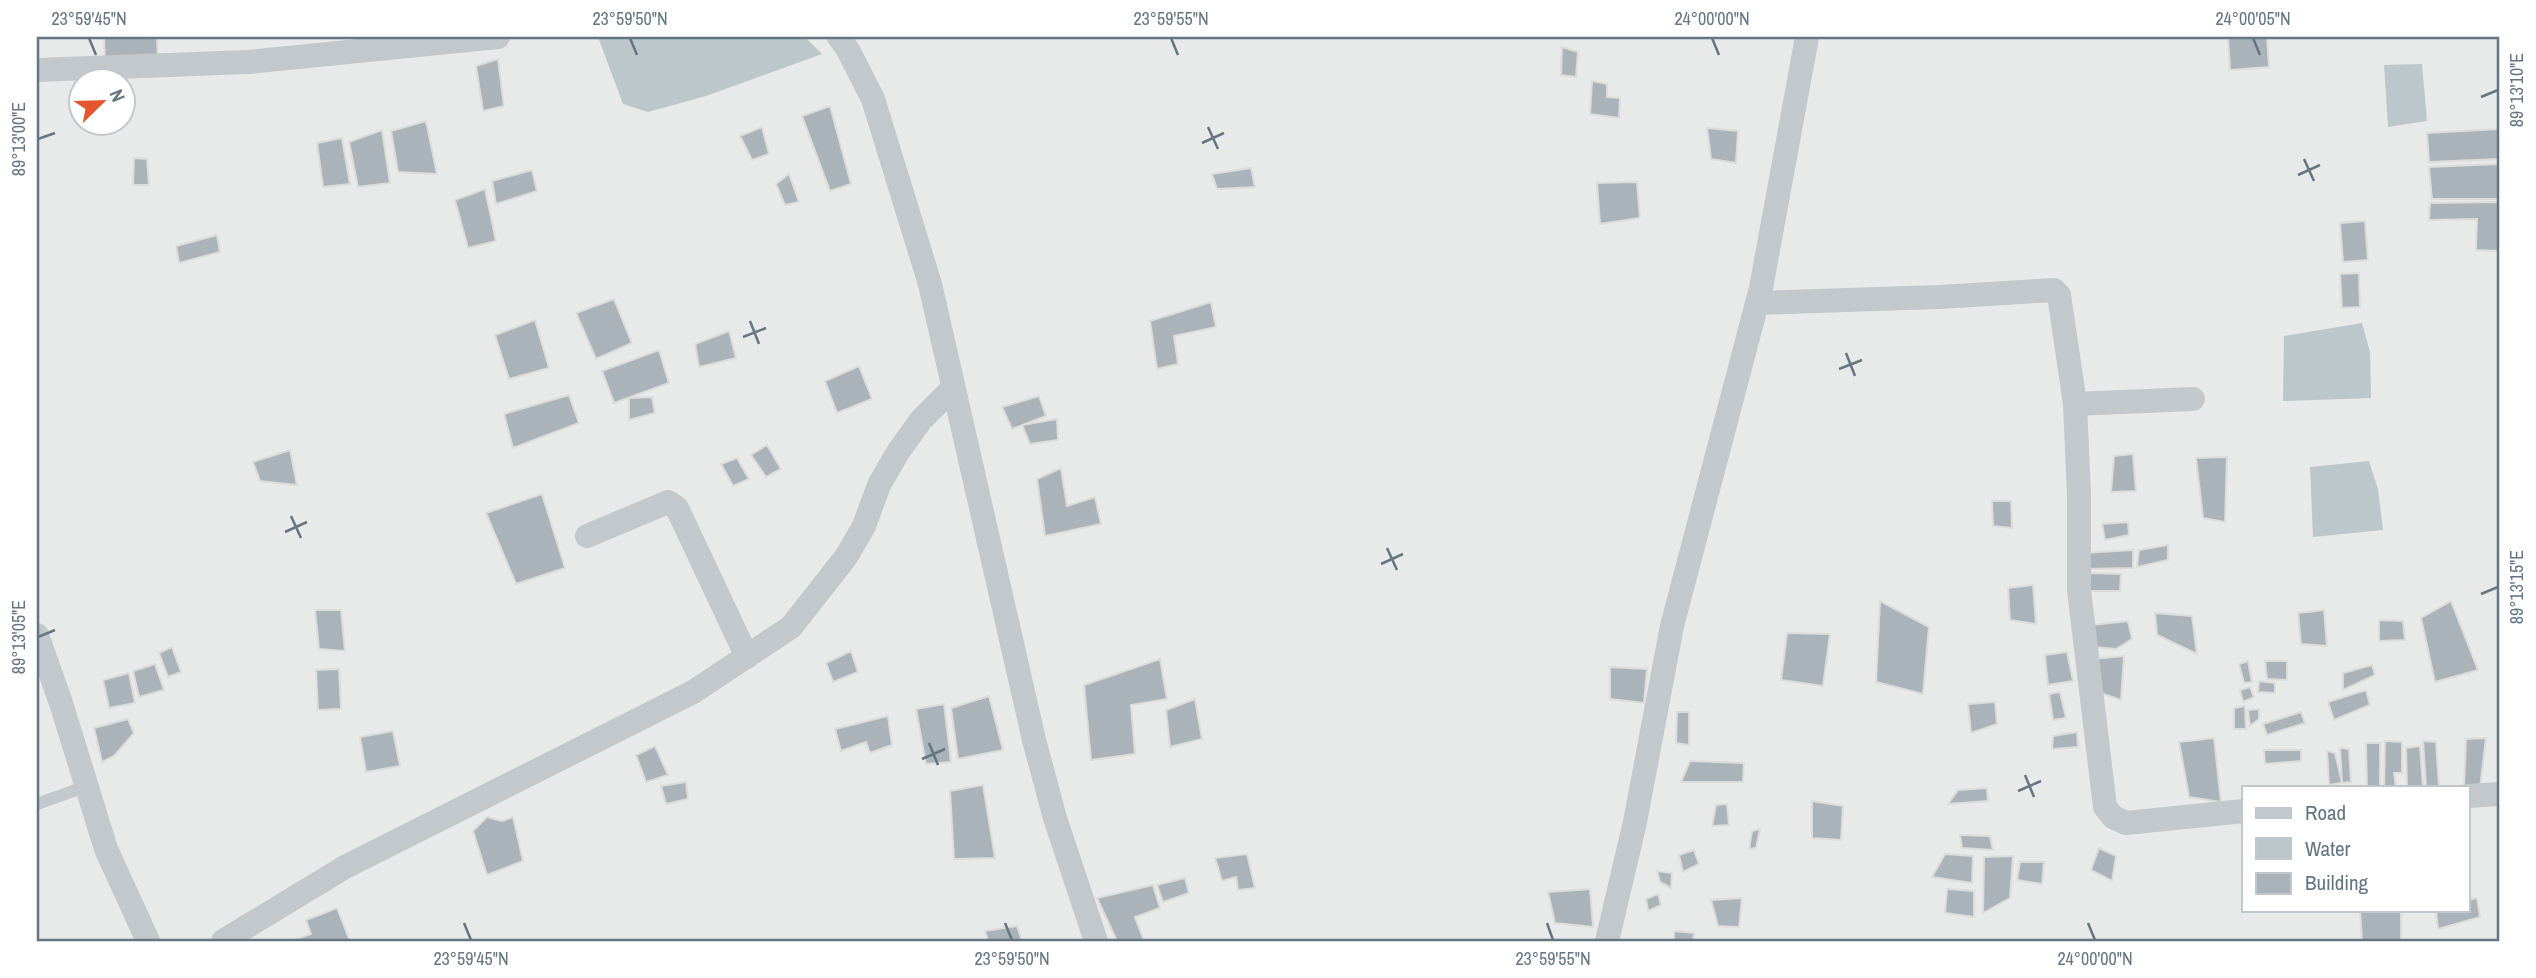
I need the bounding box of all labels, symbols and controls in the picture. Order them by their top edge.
text: 23°59'45"N [51,6,127,31]
text: 23°59'50"N [592,6,668,31]
text: 23°59'55"N [1133,6,1209,31]
text: 24°00'00"N [1674,6,1750,31]
text: 24°00'05"N [2215,6,2291,31]
text: 89°13'10"E [2504,53,2529,127]
north arrow [66,66,136,136]
text: N [103,85,132,106]
text: 89°13'00"E [6,102,31,176]
text: 89°13'15"E [2504,550,2529,624]
text: 89°13'05"E [6,600,31,674]
legend [2242,786,2470,912]
text: Road [2305,798,2346,827]
text: Water [2305,834,2351,863]
text: Building [2305,868,2369,897]
text: 23°59'45"N [433,946,509,971]
text: 23°59'50"N [974,946,1050,971]
text: 23°59'55"N [1515,946,1591,971]
text: 24°00'00"N [2057,946,2133,971]

